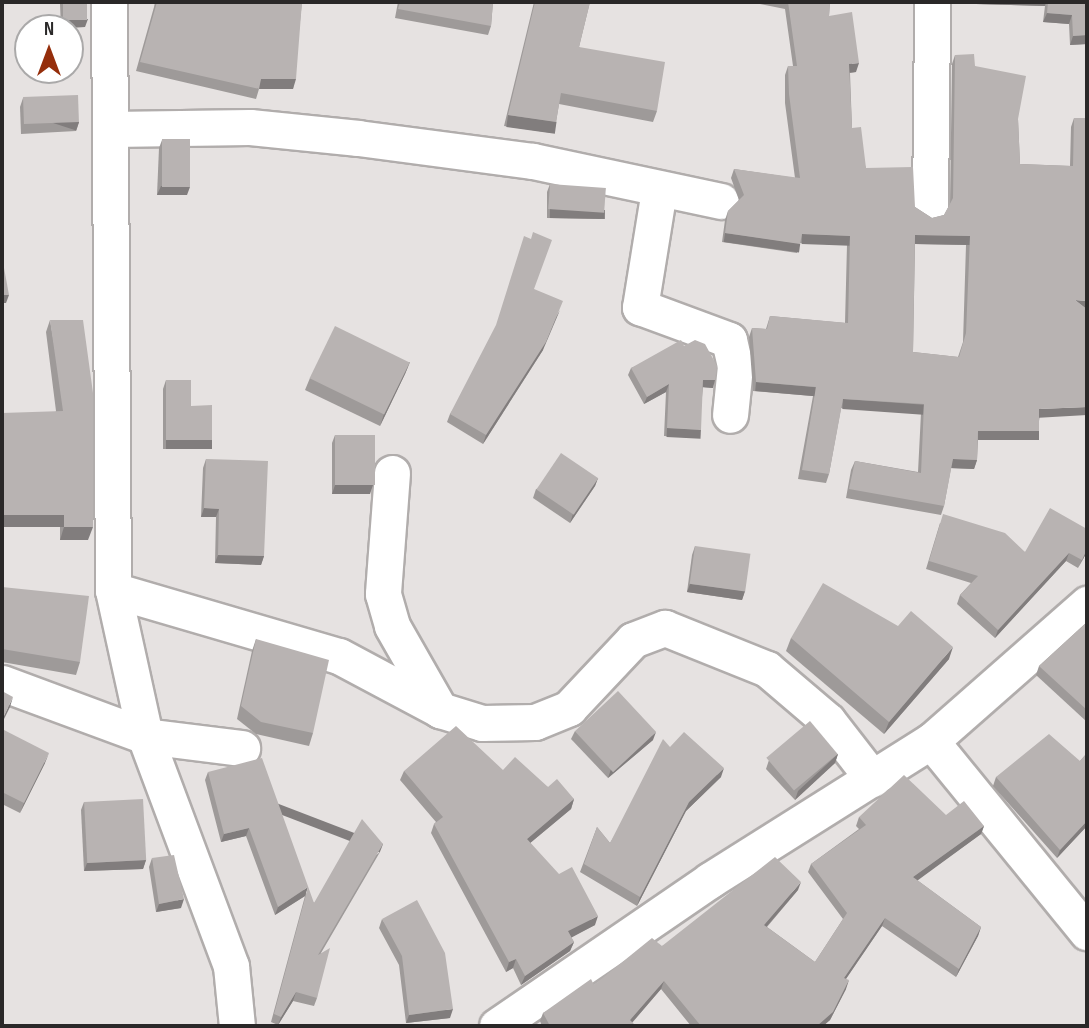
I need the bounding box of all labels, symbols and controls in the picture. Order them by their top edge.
north arrow [14,14,84,84]
text: N [44,18,54,41]

